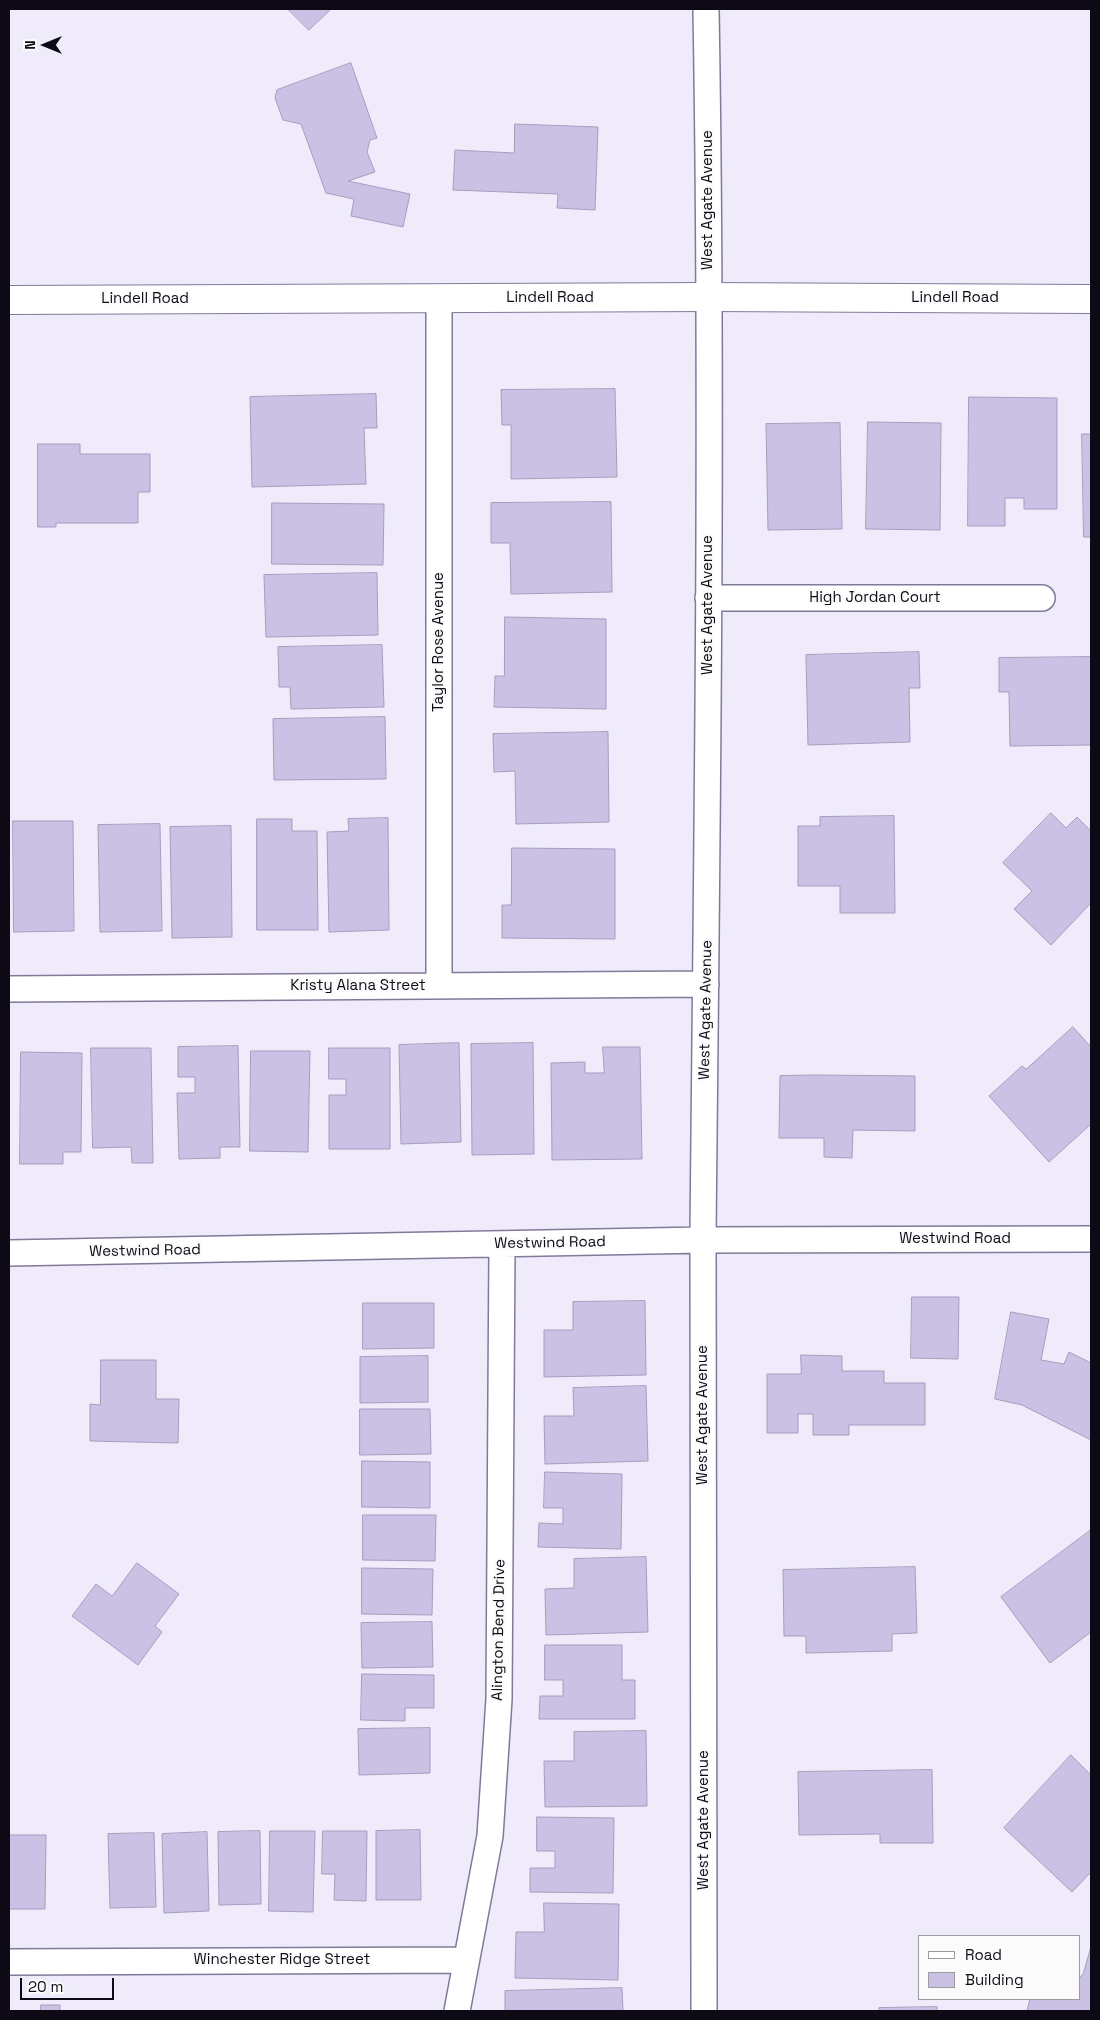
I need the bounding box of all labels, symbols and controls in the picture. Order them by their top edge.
north arrow [20,20,70,70]
text: N [21,40,39,50]
street label: West Agate Avenue [699,130,717,270]
street label: Lindell Road [506,289,594,307]
street label: Lindell Road [911,289,999,307]
street label: Lindell Road [101,290,189,308]
street label: West Agate Avenue [699,535,717,675]
street label: Taylor Rose Avenue [430,572,448,712]
street label: High Jordan Court [809,589,941,607]
street label: West Agate Avenue [696,940,716,1080]
street label: Kristy Alana Street [290,977,426,995]
street label: Westwind Road [899,1230,1011,1248]
street label: Westwind Road [494,1233,606,1253]
street label: Westwind Road [89,1241,201,1261]
street label: West Agate Avenue [694,1345,712,1485]
street label: Alington Bend Drive [489,1559,509,1701]
street label: West Agate Avenue [695,1750,713,1890]
legend [918,1935,1080,2000]
text: Road [965,1945,1002,1964]
street label: Winchester Ridge Street [194,1951,370,1969]
scale bar [22,1968,116,2000]
text: Building [965,1970,1024,1989]
text: 20 m [28,1977,63,1996]

